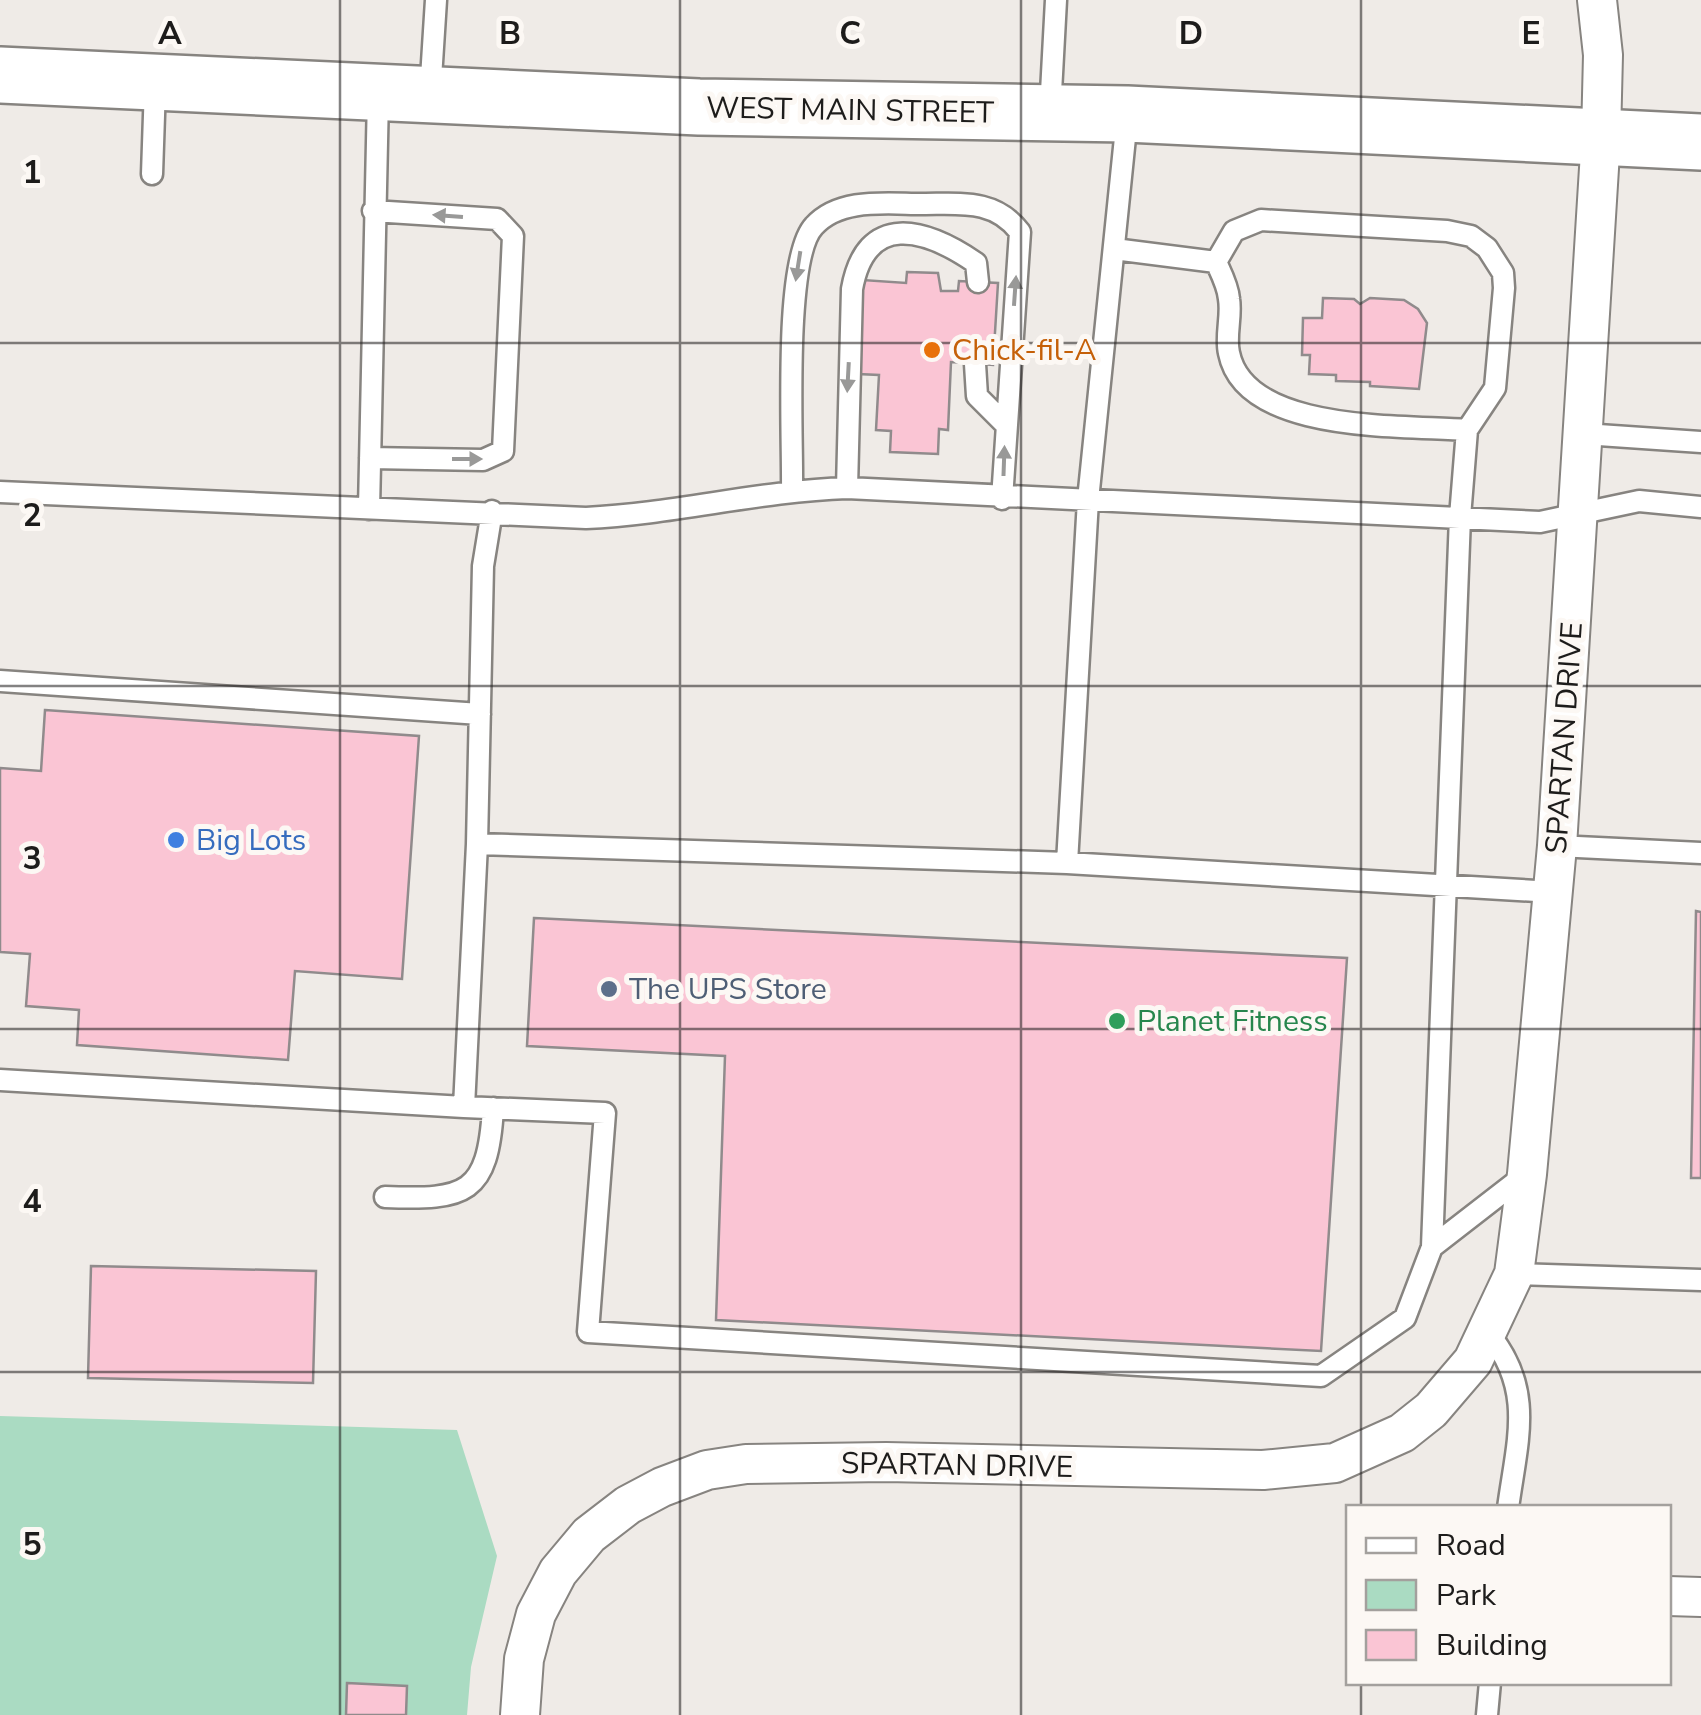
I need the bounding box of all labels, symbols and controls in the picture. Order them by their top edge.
text: A [158,12,182,55]
text: B [499,12,521,55]
text: C [839,12,861,55]
text: D [1179,12,1203,55]
text: E [1521,12,1541,55]
street label: WEST MAIN STREET [706,87,994,134]
text: 1 [22,151,42,194]
one-way arrow [432,208,464,224]
one-way arrow [790,251,805,282]
one-way arrow [1007,275,1023,307]
place label: Chick-fil-A [952,330,1096,371]
marker: Chick-fil-A [921,339,943,361]
one-way arrow [840,361,856,393]
one-way arrow [996,445,1012,477]
one-way arrow [452,451,484,467]
text: 2 [22,494,42,537]
street label: SPARTAN DRIVE [1536,621,1593,855]
place label: Big Lots [196,820,306,861]
marker: Big Lots [165,829,187,851]
text: 3 [22,837,42,880]
place label: The UPS Store [629,969,827,1010]
marker: The UPS Store [598,978,620,1000]
place label: Planet Fitness [1137,1001,1328,1042]
marker: Planet Fitness [1106,1010,1128,1032]
text: 4 [22,1180,42,1223]
street label: SPARTAN DRIVE [840,1443,1074,1488]
legend [1346,1505,1671,1685]
text: 5 [22,1523,42,1566]
text: Road [1436,1525,1506,1566]
text: Park [1436,1575,1497,1616]
text: Building [1436,1625,1548,1666]

